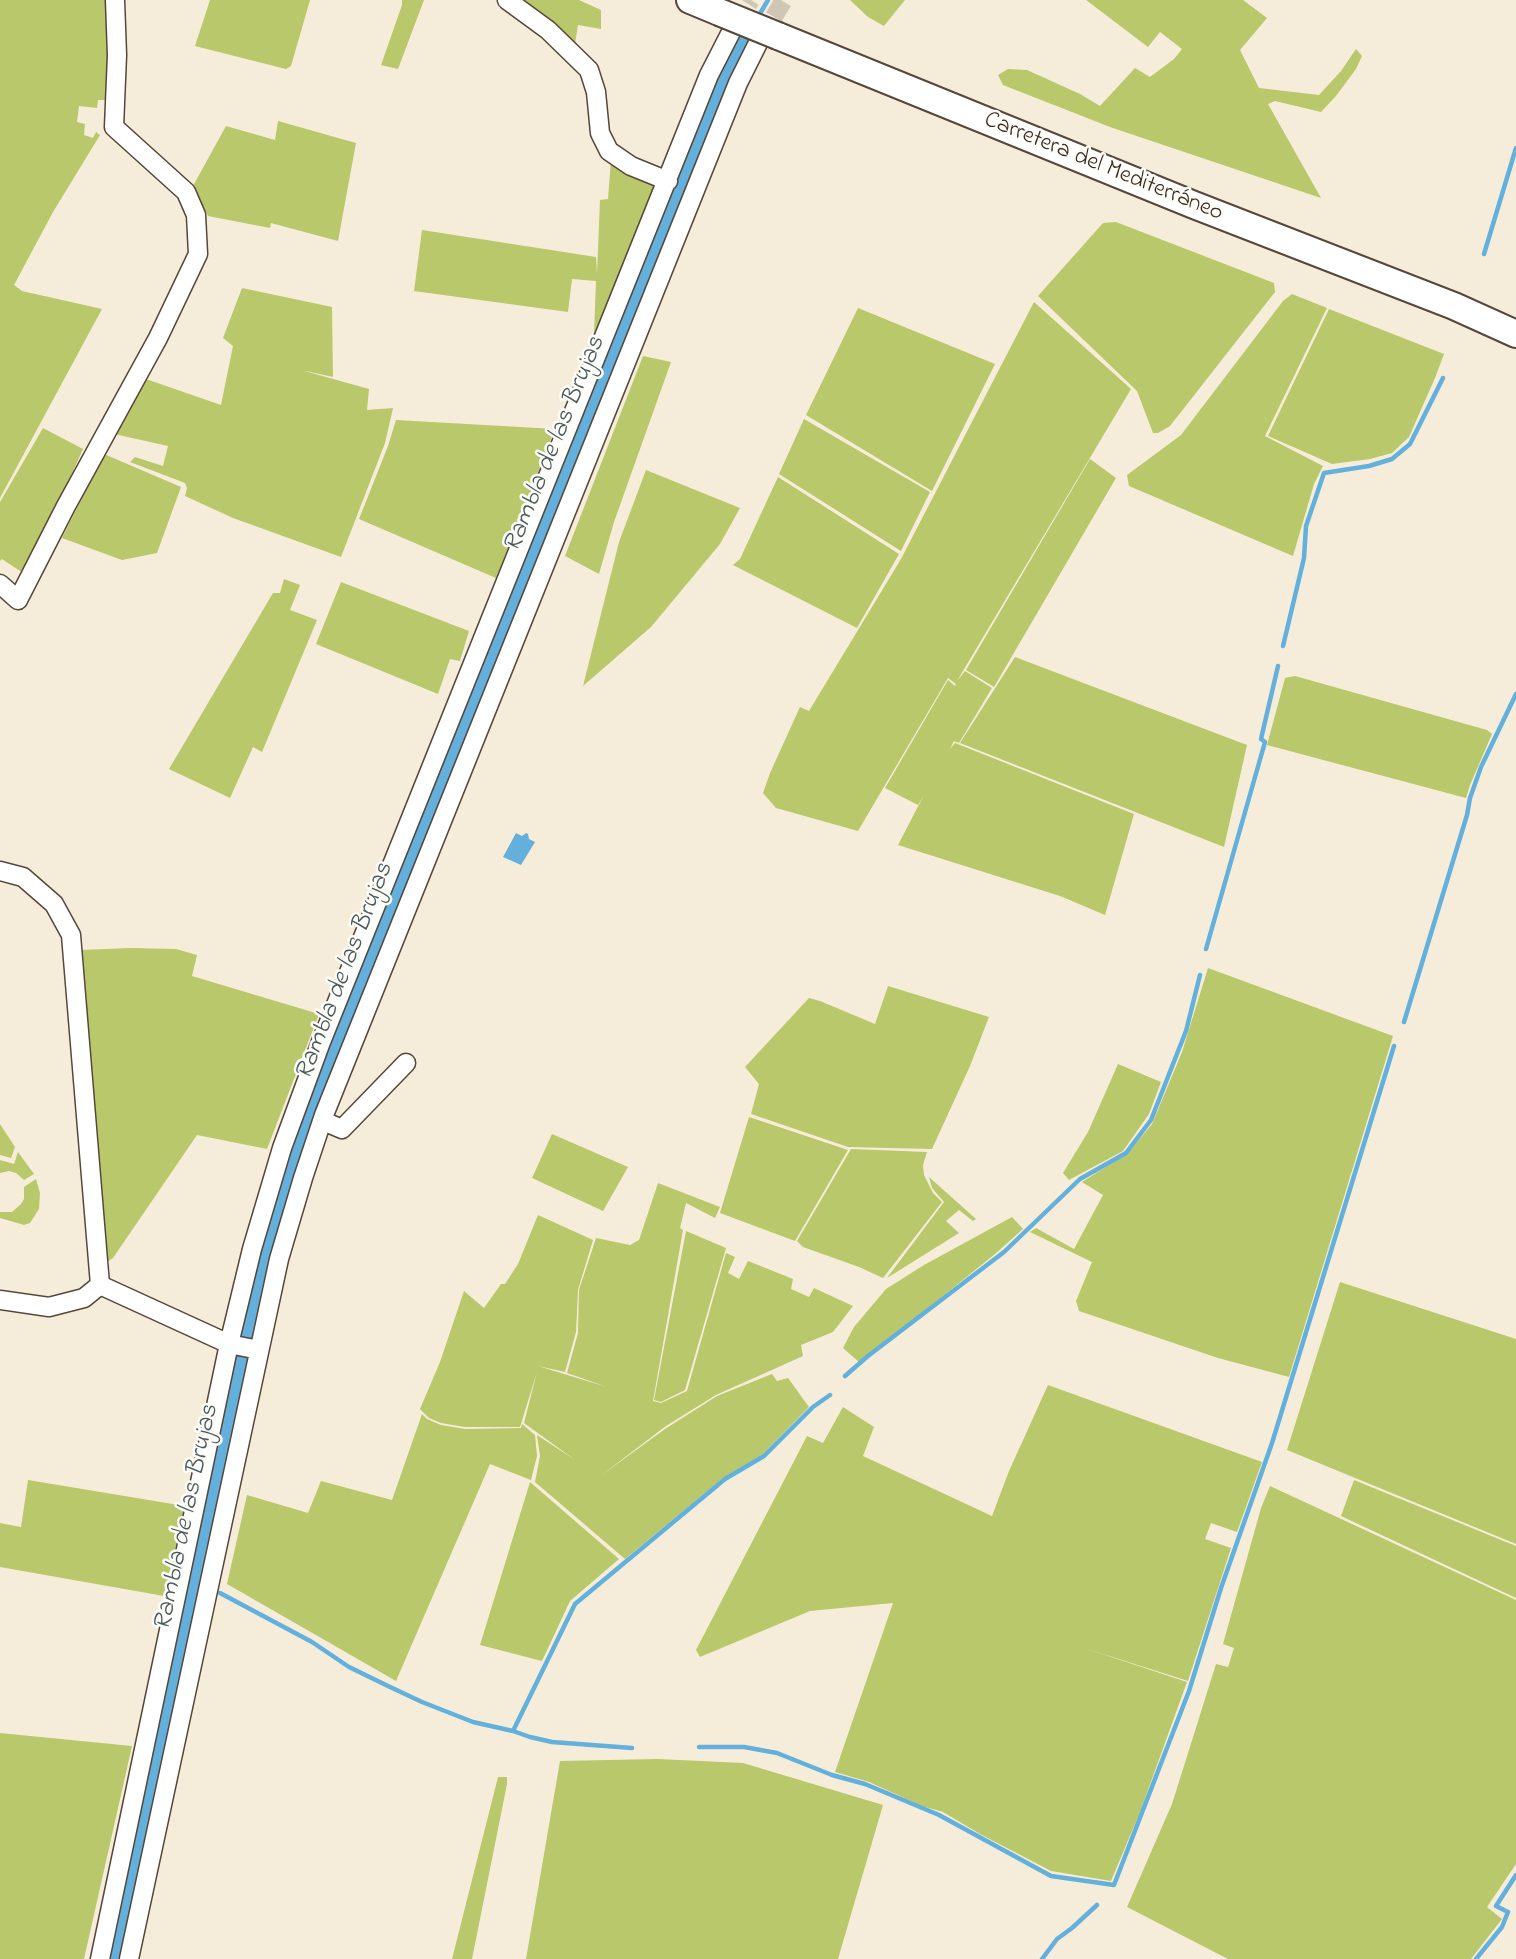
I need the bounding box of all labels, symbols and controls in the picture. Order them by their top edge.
street label: Carretera del Mediterráneo [979,107,1227,229]
water label: Rambla de las Brujas [498,332,614,558]
water label: Rambla de las Brujas [290,859,402,1085]
water label: Rambla de las Brujas [149,1402,227,1634]

